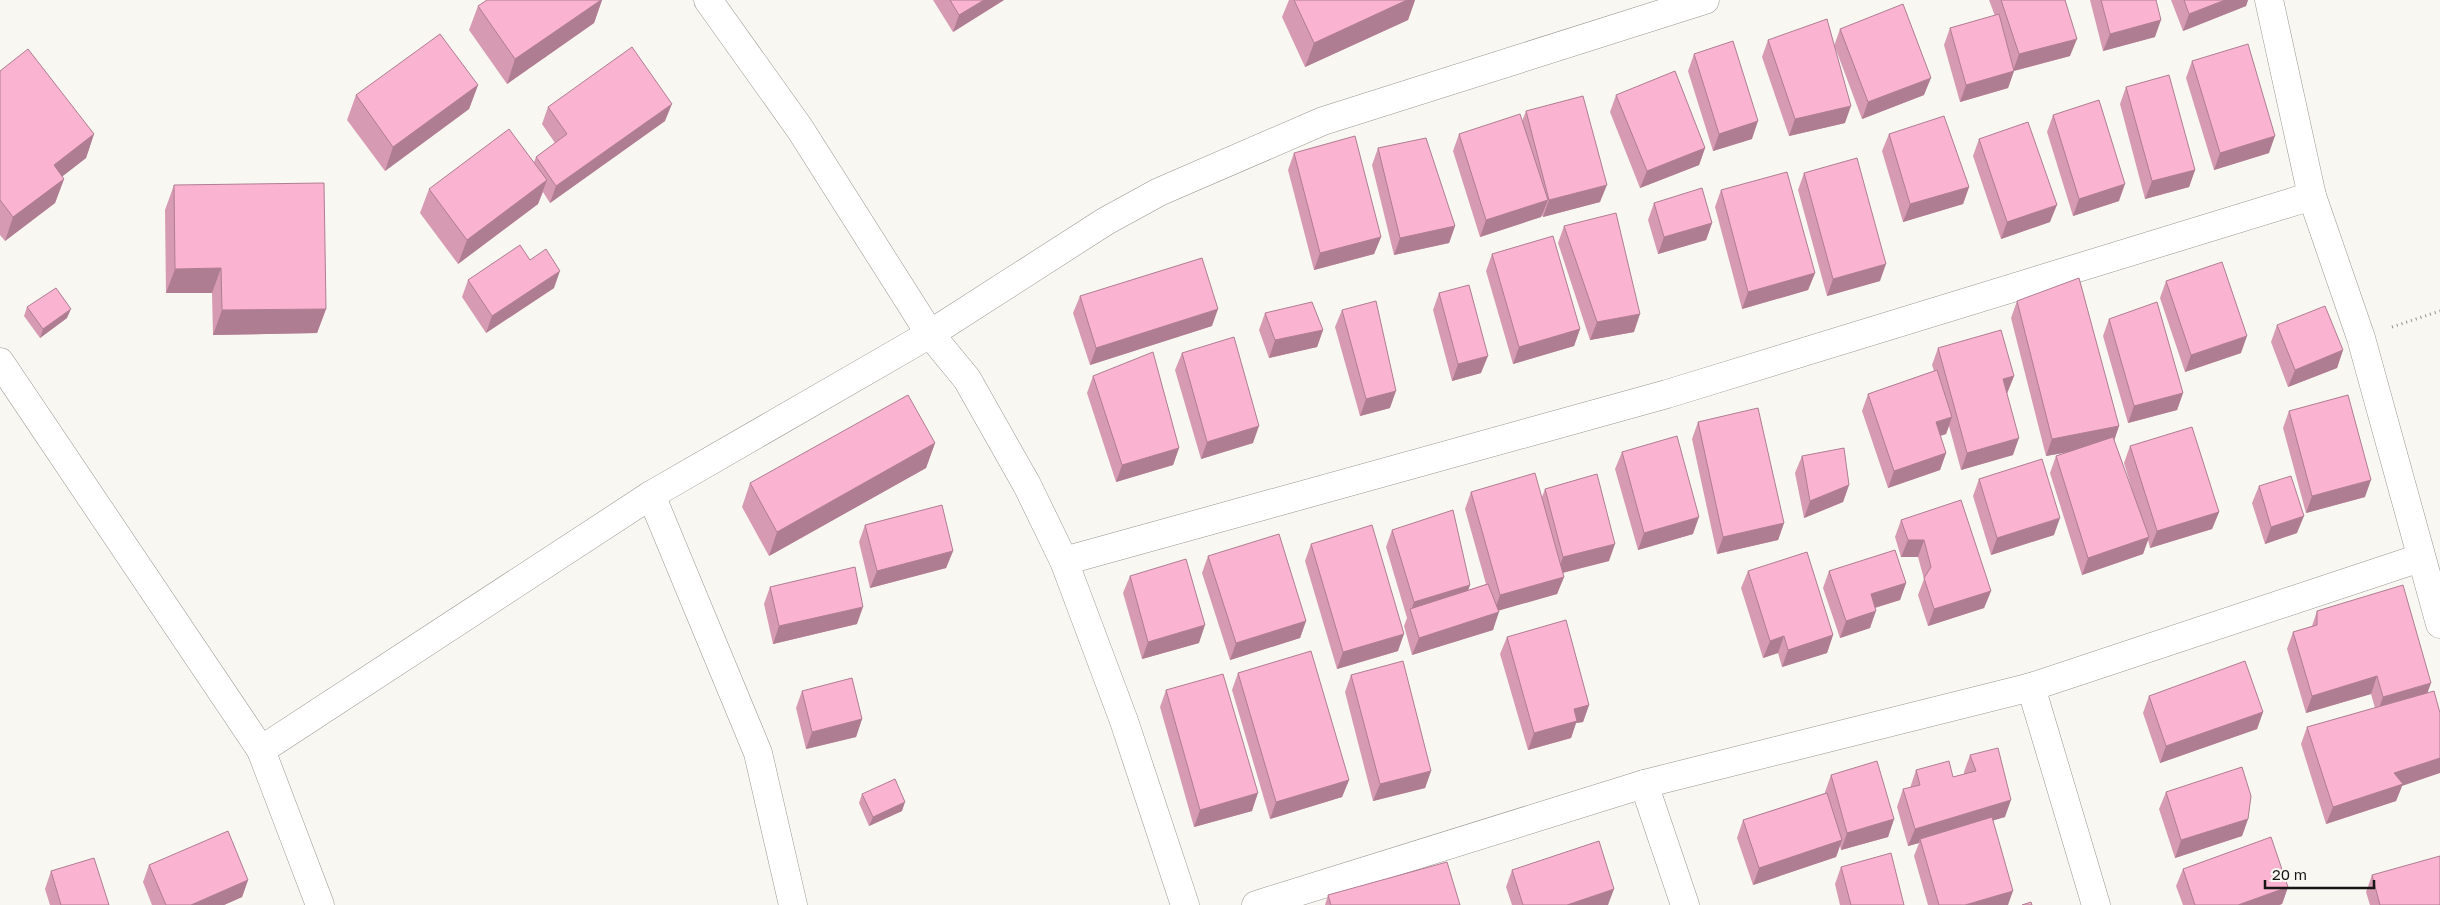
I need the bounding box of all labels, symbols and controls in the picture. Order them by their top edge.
scale bar [2265,858,2374,890]
text: 20 m [2272,865,2307,883]

